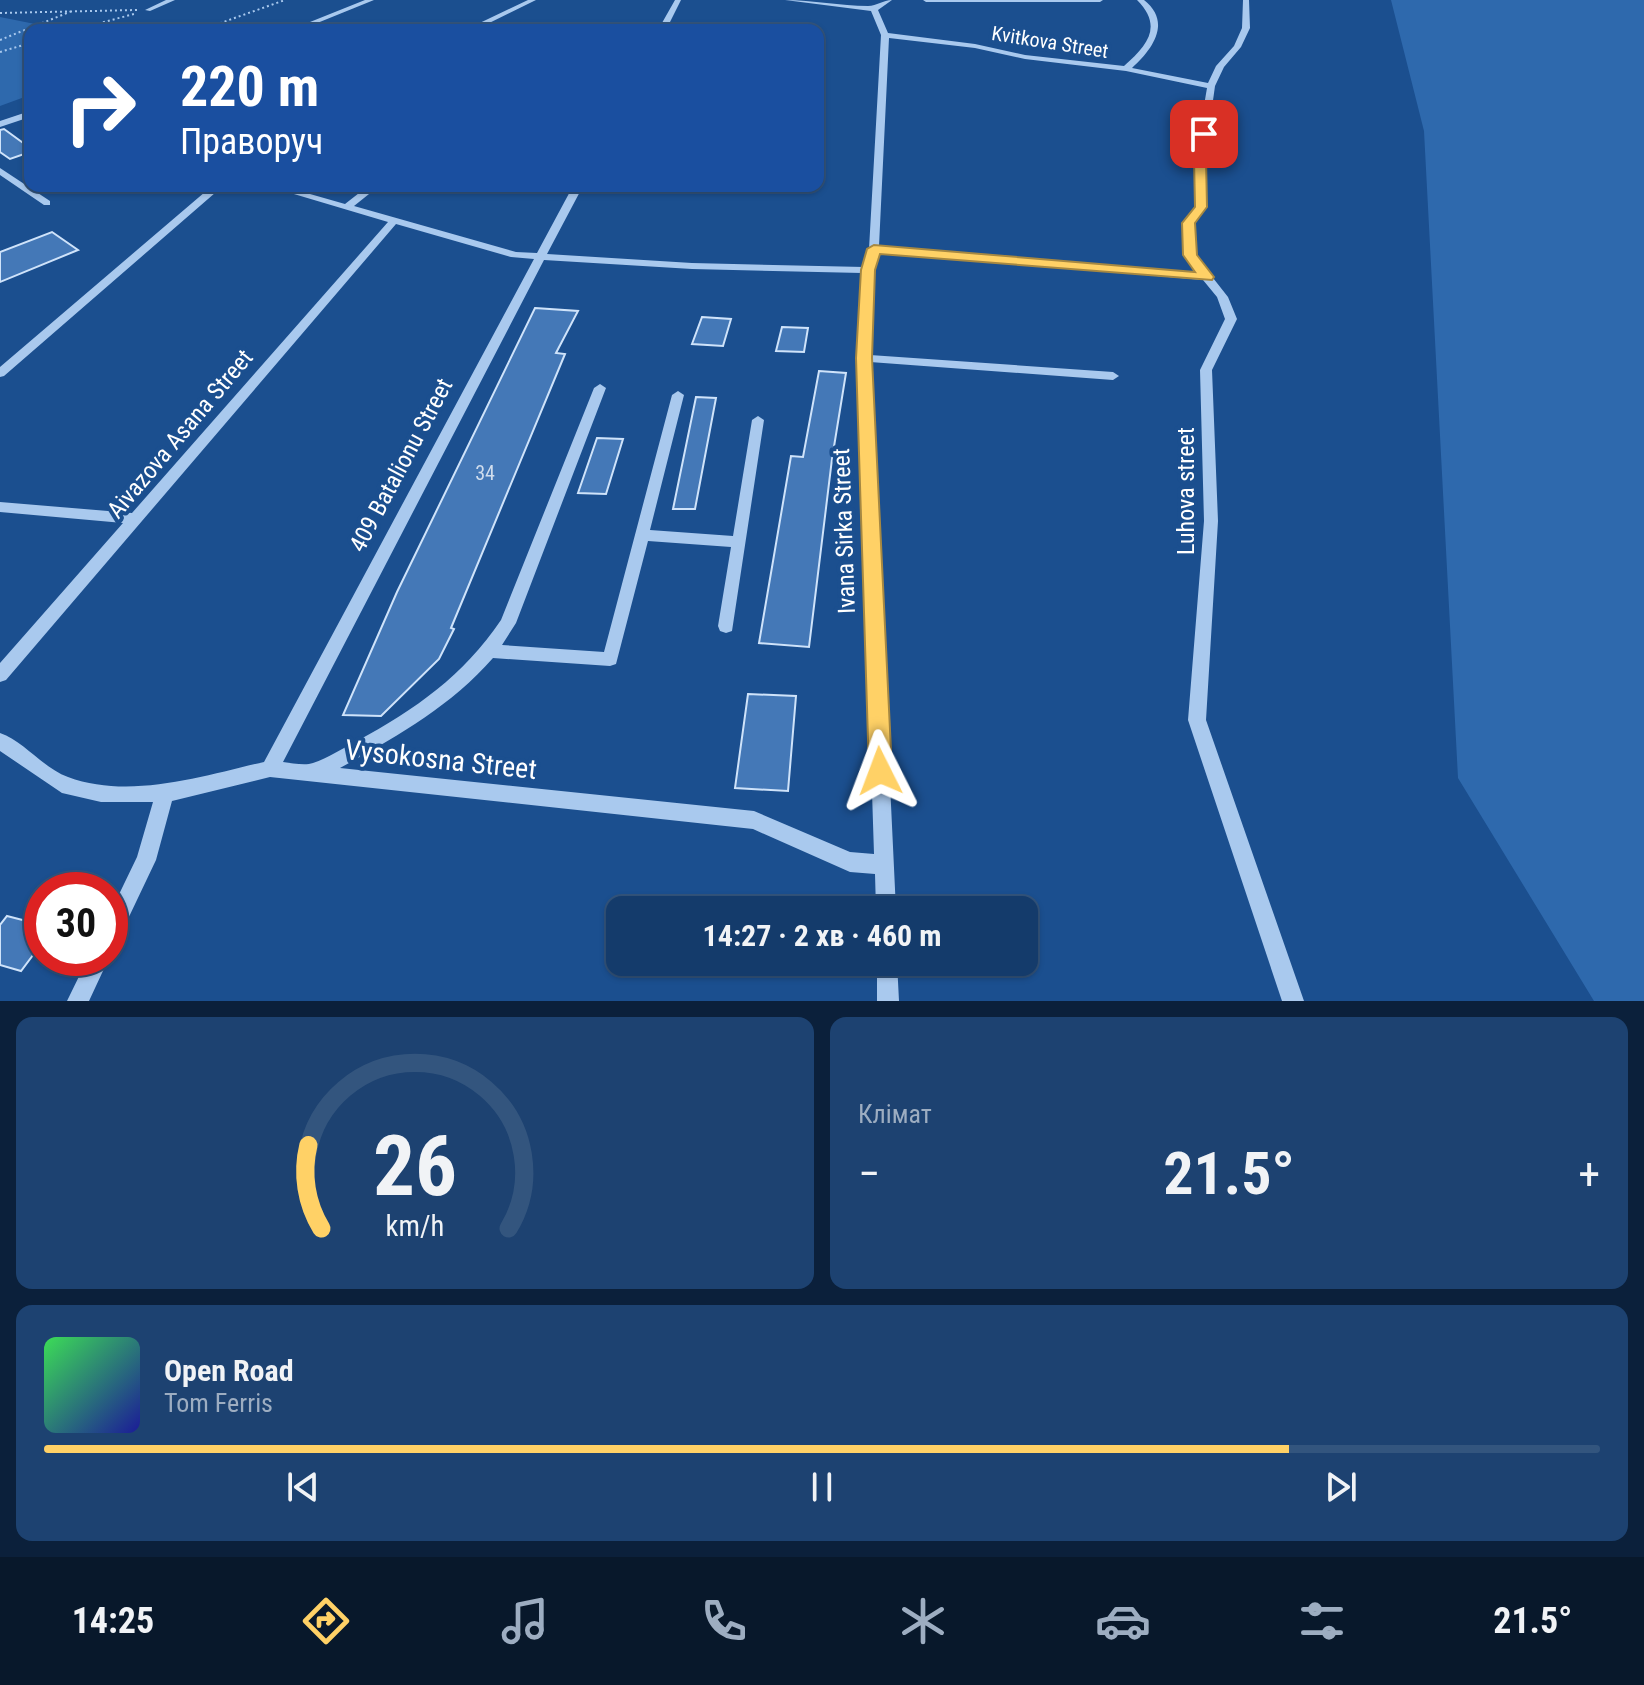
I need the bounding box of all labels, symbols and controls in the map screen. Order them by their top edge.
street label: Kvitkova Street [990,21,1110,63]
text: 220 m [180,54,319,120]
icon: right [48,56,152,160]
pin [1170,100,1238,168]
icon: arrive [1182,112,1226,156]
text: Праворуч [180,121,323,163]
street label: Aivazova Asana Street [101,344,259,524]
street label: 409 Batalionu Street [344,374,458,556]
street label: Luhova street [1172,427,1200,555]
street label: Ivana Sirka Street [827,448,861,614]
house number: 34 [475,461,495,485]
position arrow [838,729,922,813]
street label: Vysokosna Street [344,733,538,786]
speed limit sign: 30 [24,872,128,976]
text: 14:27 · 2 хв · 460 m [703,918,941,953]
text: Клімат [858,1099,932,1129]
text: 26 [373,1118,457,1215]
text: 21.5° [1163,1138,1295,1209]
text: − [858,1148,880,1200]
text: + [1578,1148,1600,1200]
text: km/h [386,1209,444,1243]
text: Open Road [164,1353,294,1388]
text: Tom Ferris [164,1388,273,1418]
icon: previous [281,1465,325,1509]
icon: pause [800,1465,844,1509]
icon: next [1319,1465,1363,1509]
icon: directions [298,1593,354,1649]
icon: music [497,1593,553,1649]
icon: phone [696,1593,752,1649]
icon: climate [895,1593,951,1649]
icon: car [1095,1593,1151,1649]
icon: filters [1294,1593,1350,1649]
text: 14:25 [72,1600,154,1642]
text: 21.5° [1493,1600,1572,1642]

